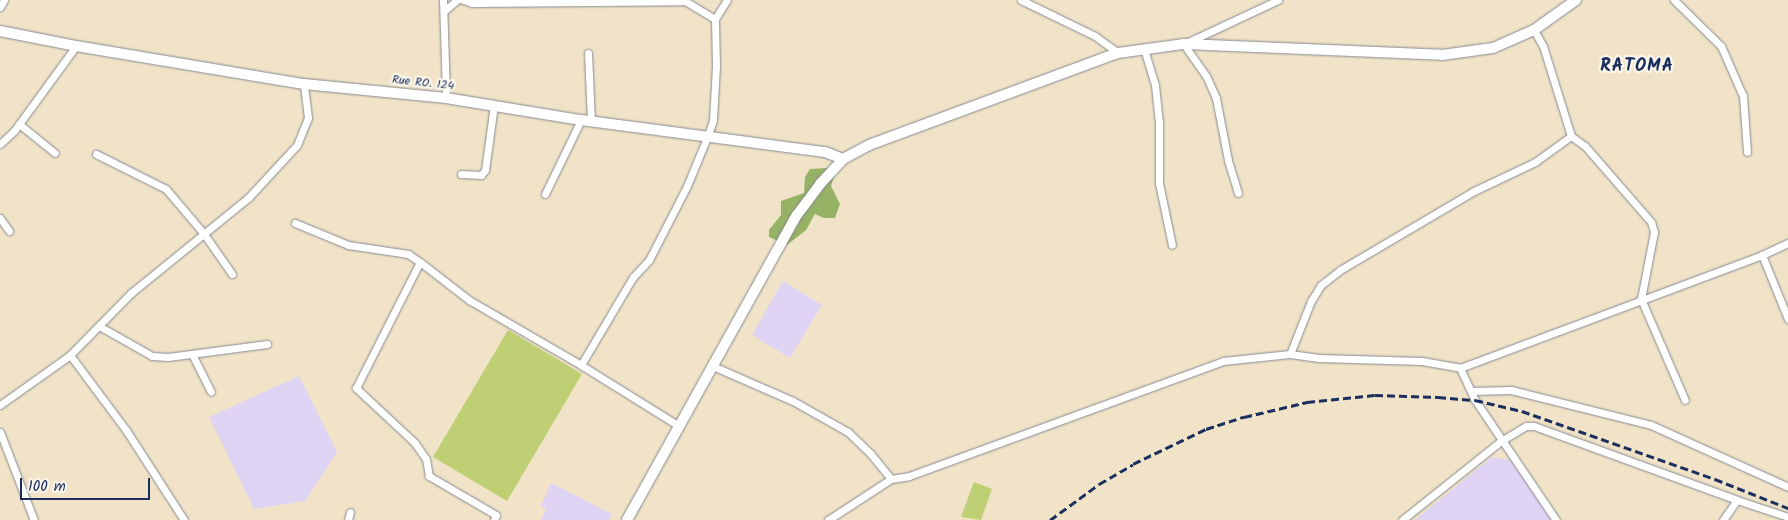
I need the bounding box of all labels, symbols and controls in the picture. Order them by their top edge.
district label: RATOMA [1599,56,1675,78]
street label: Rue RO. 124 [391,73,455,93]
scale bar [22,468,152,500]
text: 100 m [28,475,66,499]

